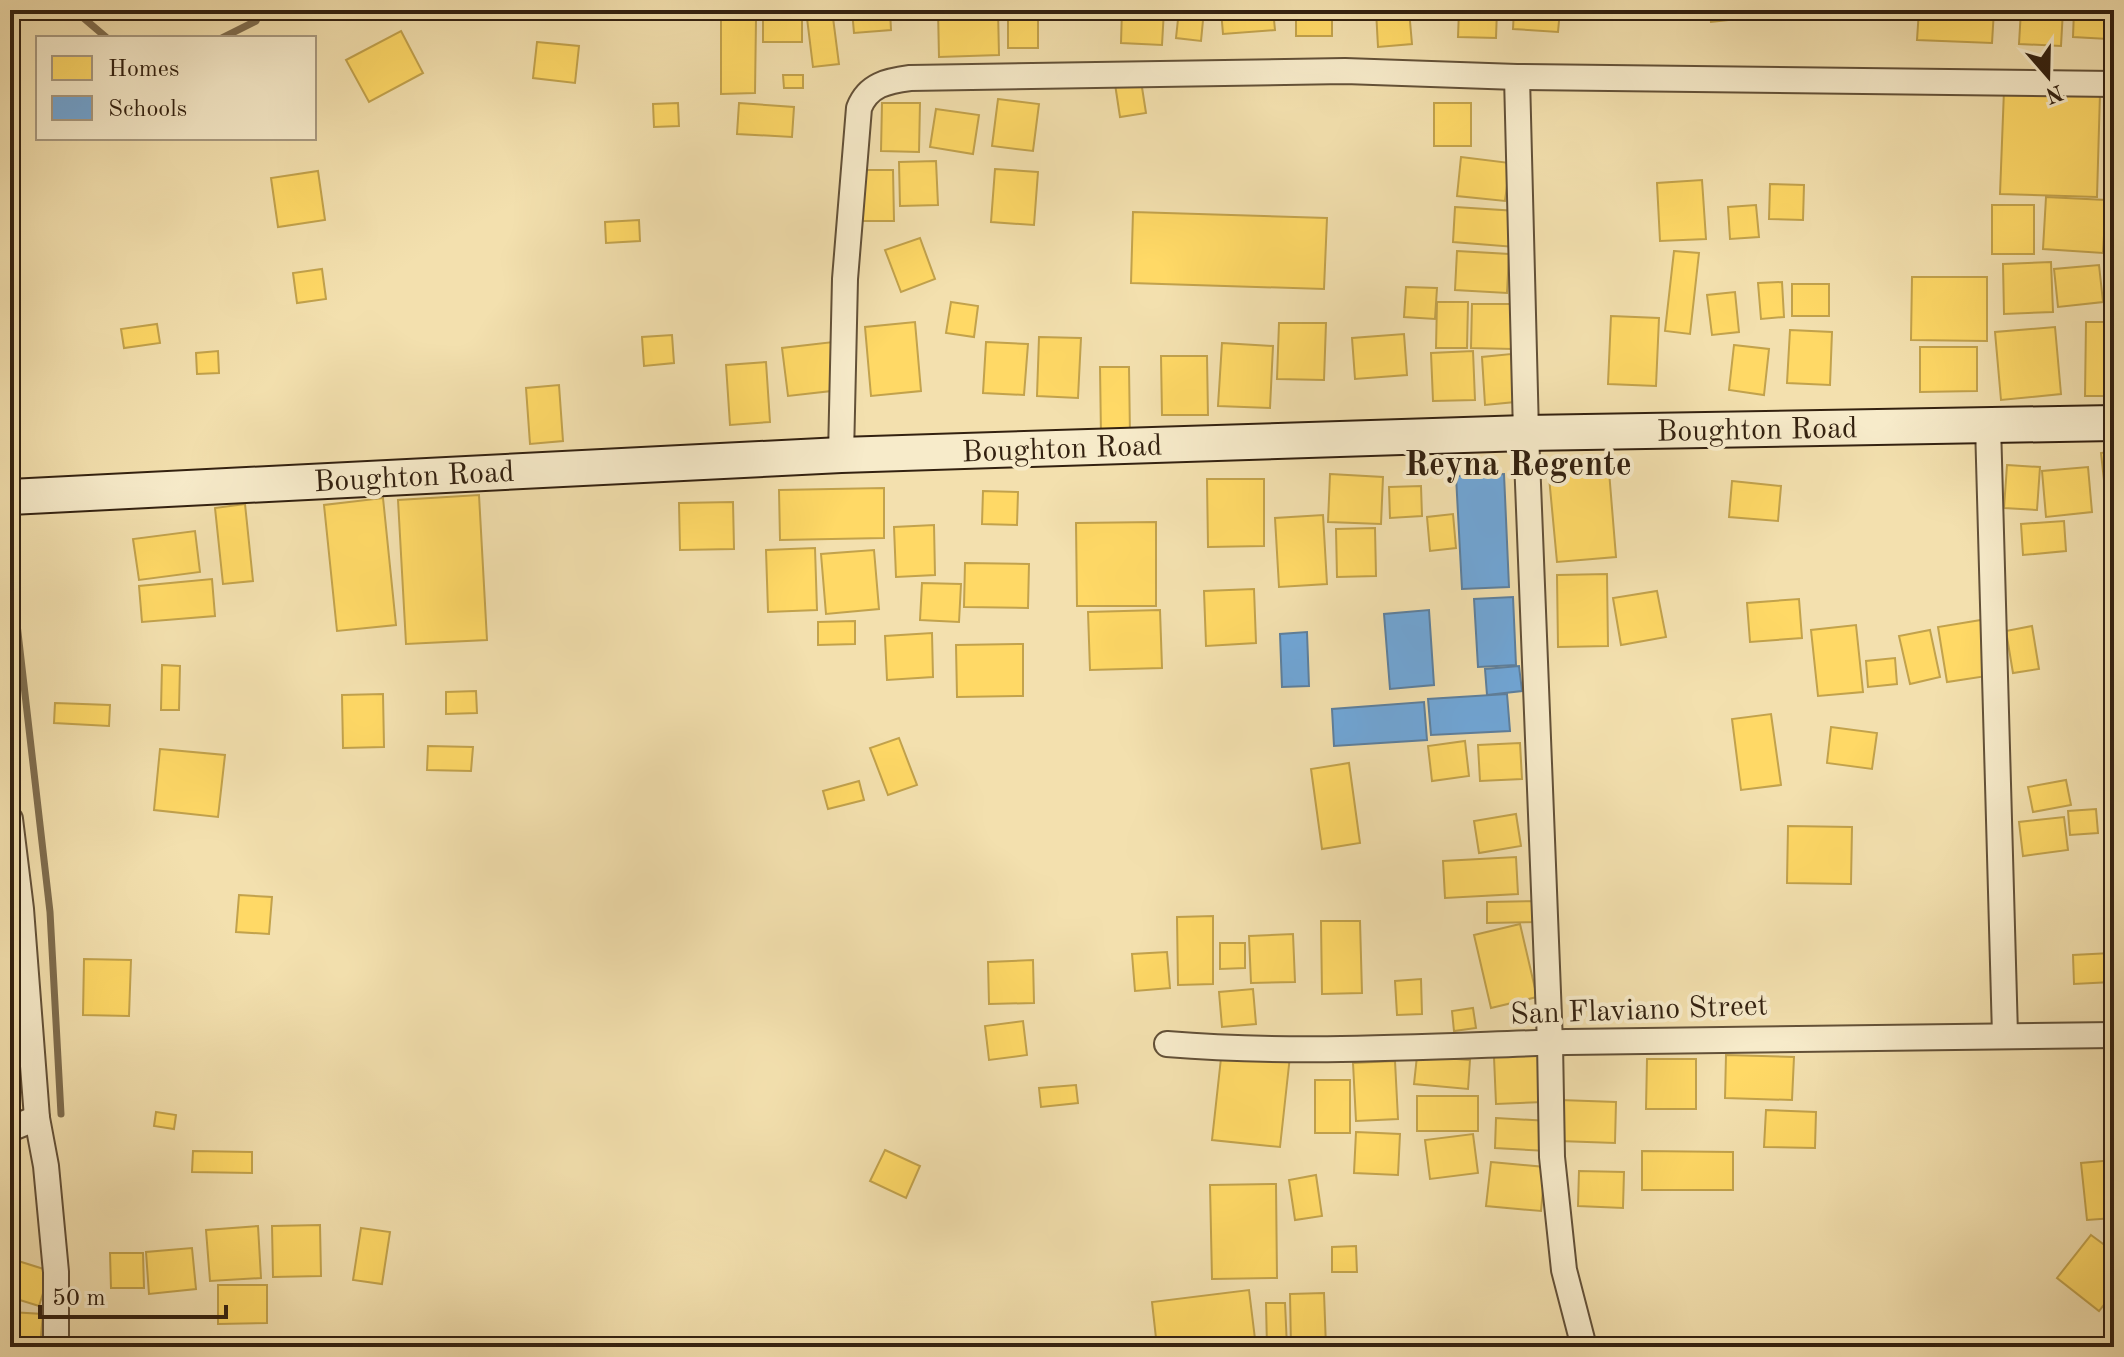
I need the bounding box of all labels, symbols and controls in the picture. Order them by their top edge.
legend [36,36,316,140]
north arrow [2008,36,2088,116]
text: Homes [108,58,179,82]
text: N [2042,80,2066,106]
text: Schools [108,98,187,122]
street label: Boughton Road [1656,414,1858,448]
street label: Boughton Road [961,432,1163,468]
district label: Reyna Regente [1404,449,1632,483]
street label: Boughton Road [313,458,515,498]
street label: San Flaviano Street [1510,992,1769,1030]
scale bar [40,1269,226,1319]
text: 50 m [52,1287,106,1311]

